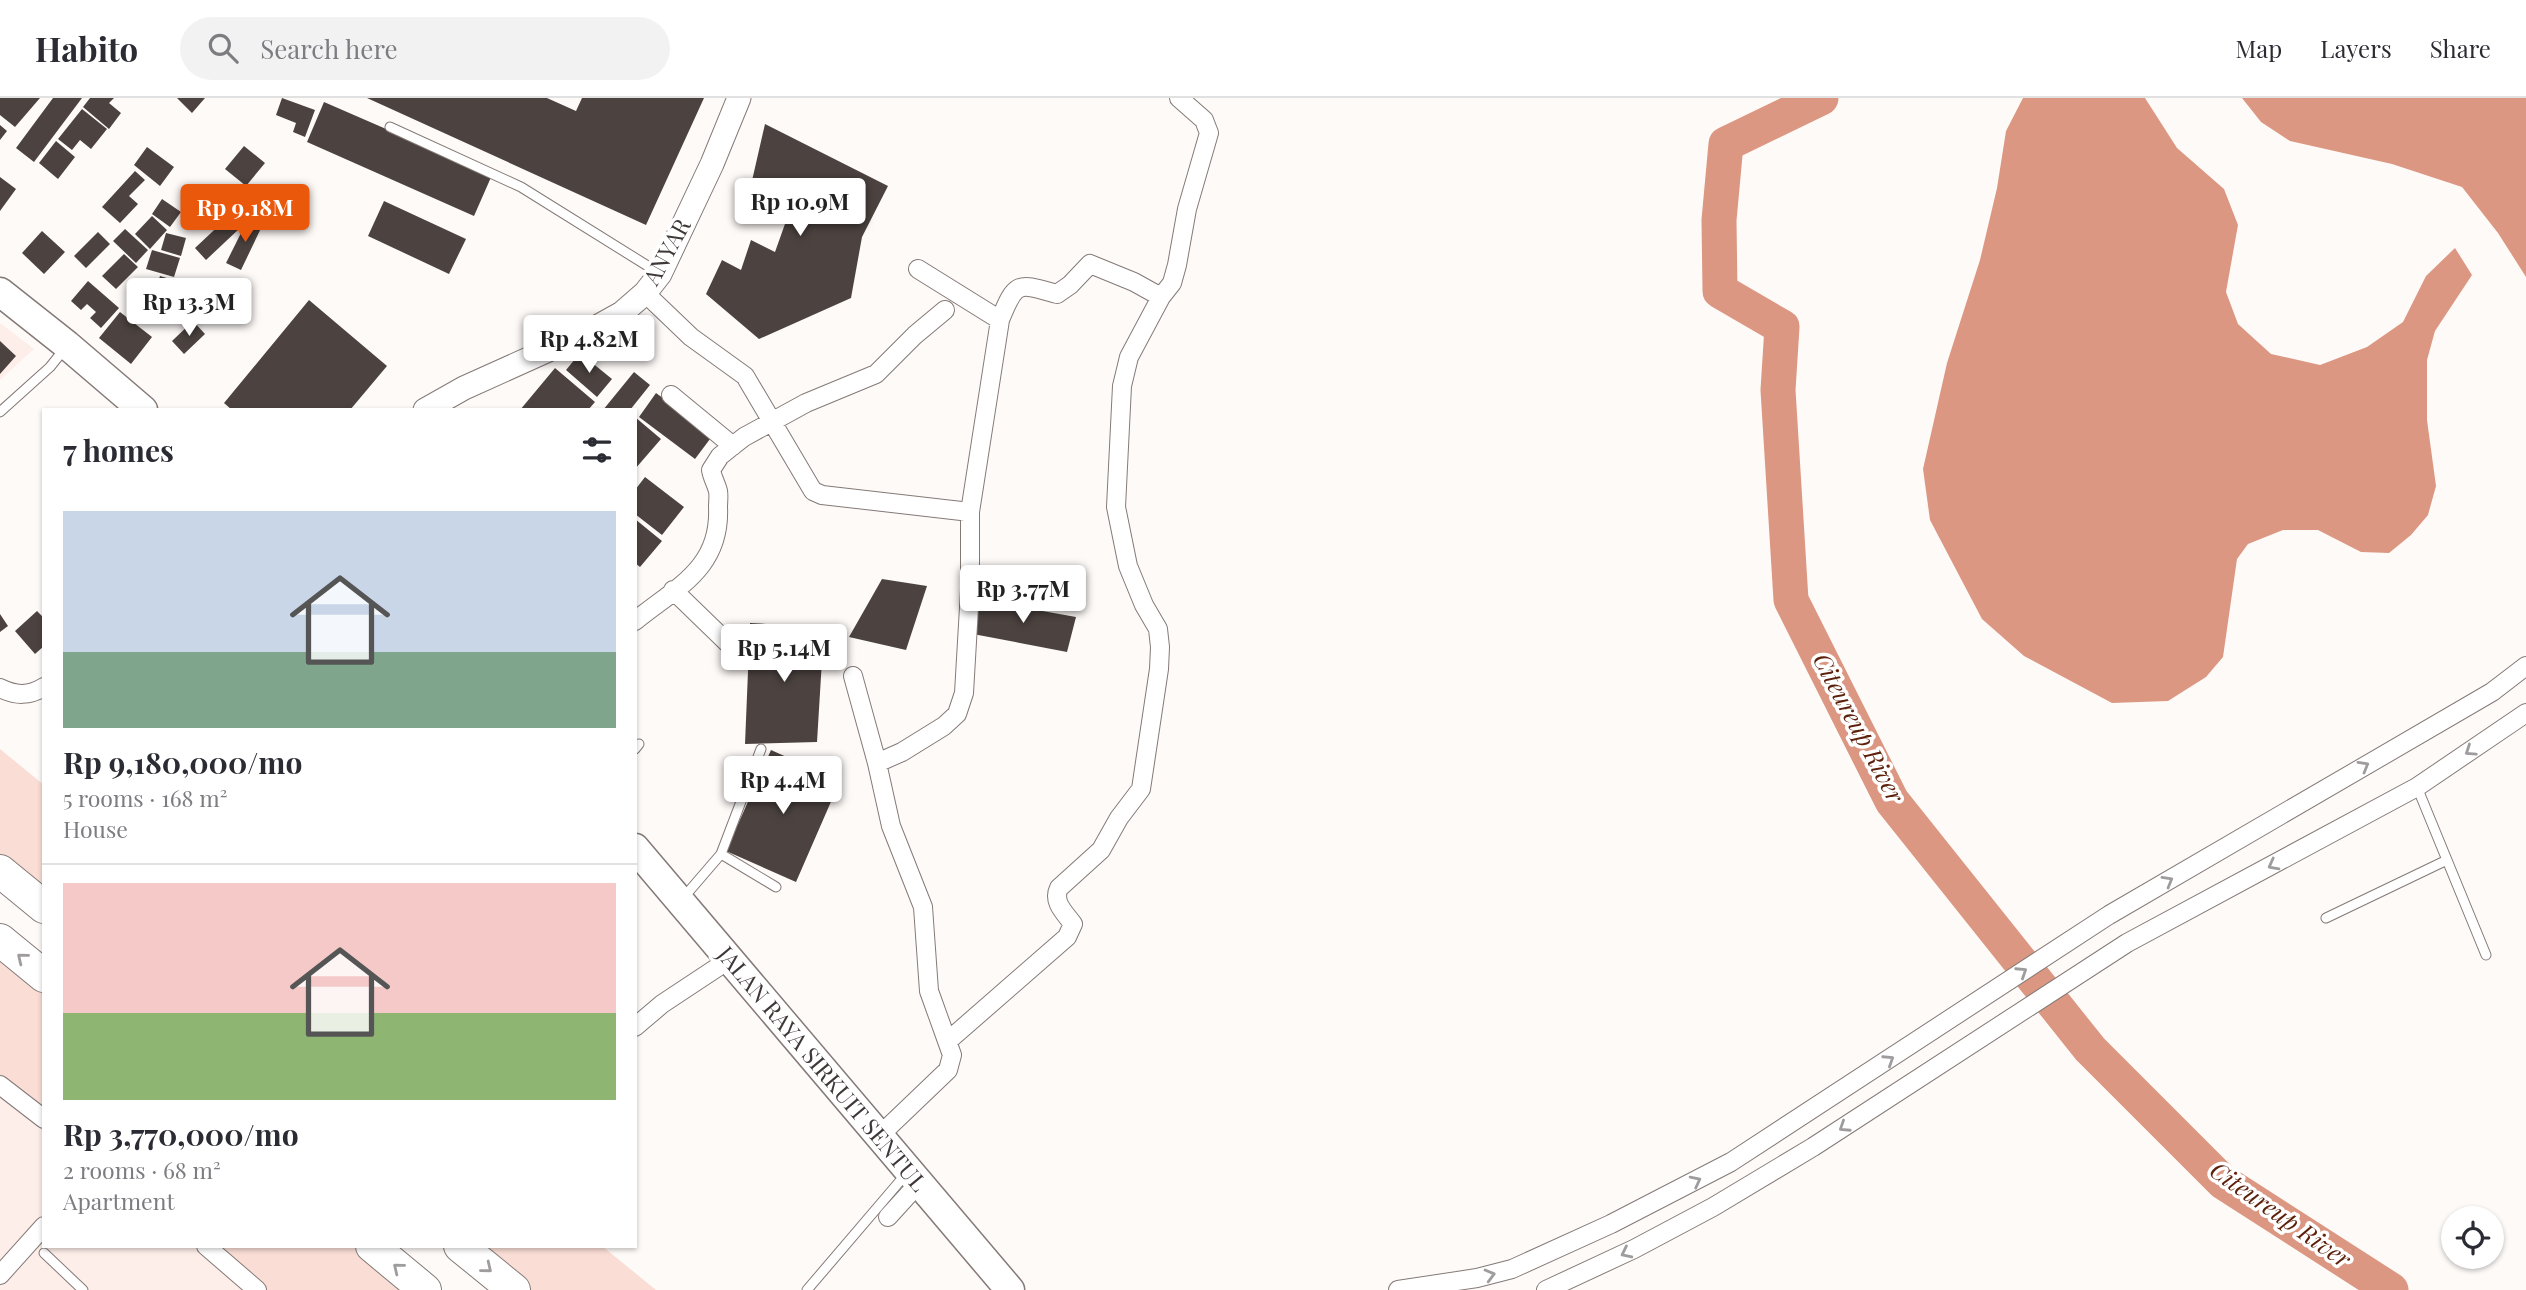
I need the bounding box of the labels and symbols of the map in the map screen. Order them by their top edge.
pin: Rp 10.9M [728,178,872,238]
pin: Rp 9.18M [173,184,317,244]
street label: ANYAR [634,211,697,291]
pin: Rp 13.3M [117,278,261,338]
pin: Rp 4.82M [517,316,661,375]
pin: Rp 3.77M [951,566,1095,625]
pin: Rp 5.14M [712,624,856,684]
water label: Citeureup River [1807,647,1913,808]
one-way arrow [2464,743,2477,756]
pin: Rp 4.4M [718,756,848,816]
one-way arrow [2357,761,2370,774]
one-way arrow [2268,857,2280,870]
one-way arrow [2160,876,2173,889]
street label: JALAN RAYA SIRKUIT SENTUL [711,938,935,1197]
one-way arrow [17,954,30,966]
one-way arrow [2014,968,2027,980]
one-way arrow [1881,1055,1894,1068]
one-way arrow [1838,1118,1851,1131]
water label: Citeureup River [2204,1153,2358,1274]
one-way arrow [1689,1175,1701,1189]
one-way arrow [1621,1245,1633,1259]
one-way arrow [479,1260,492,1272]
one-way arrow [394,1264,407,1276]
one-way arrow [1484,1269,1496,1283]

